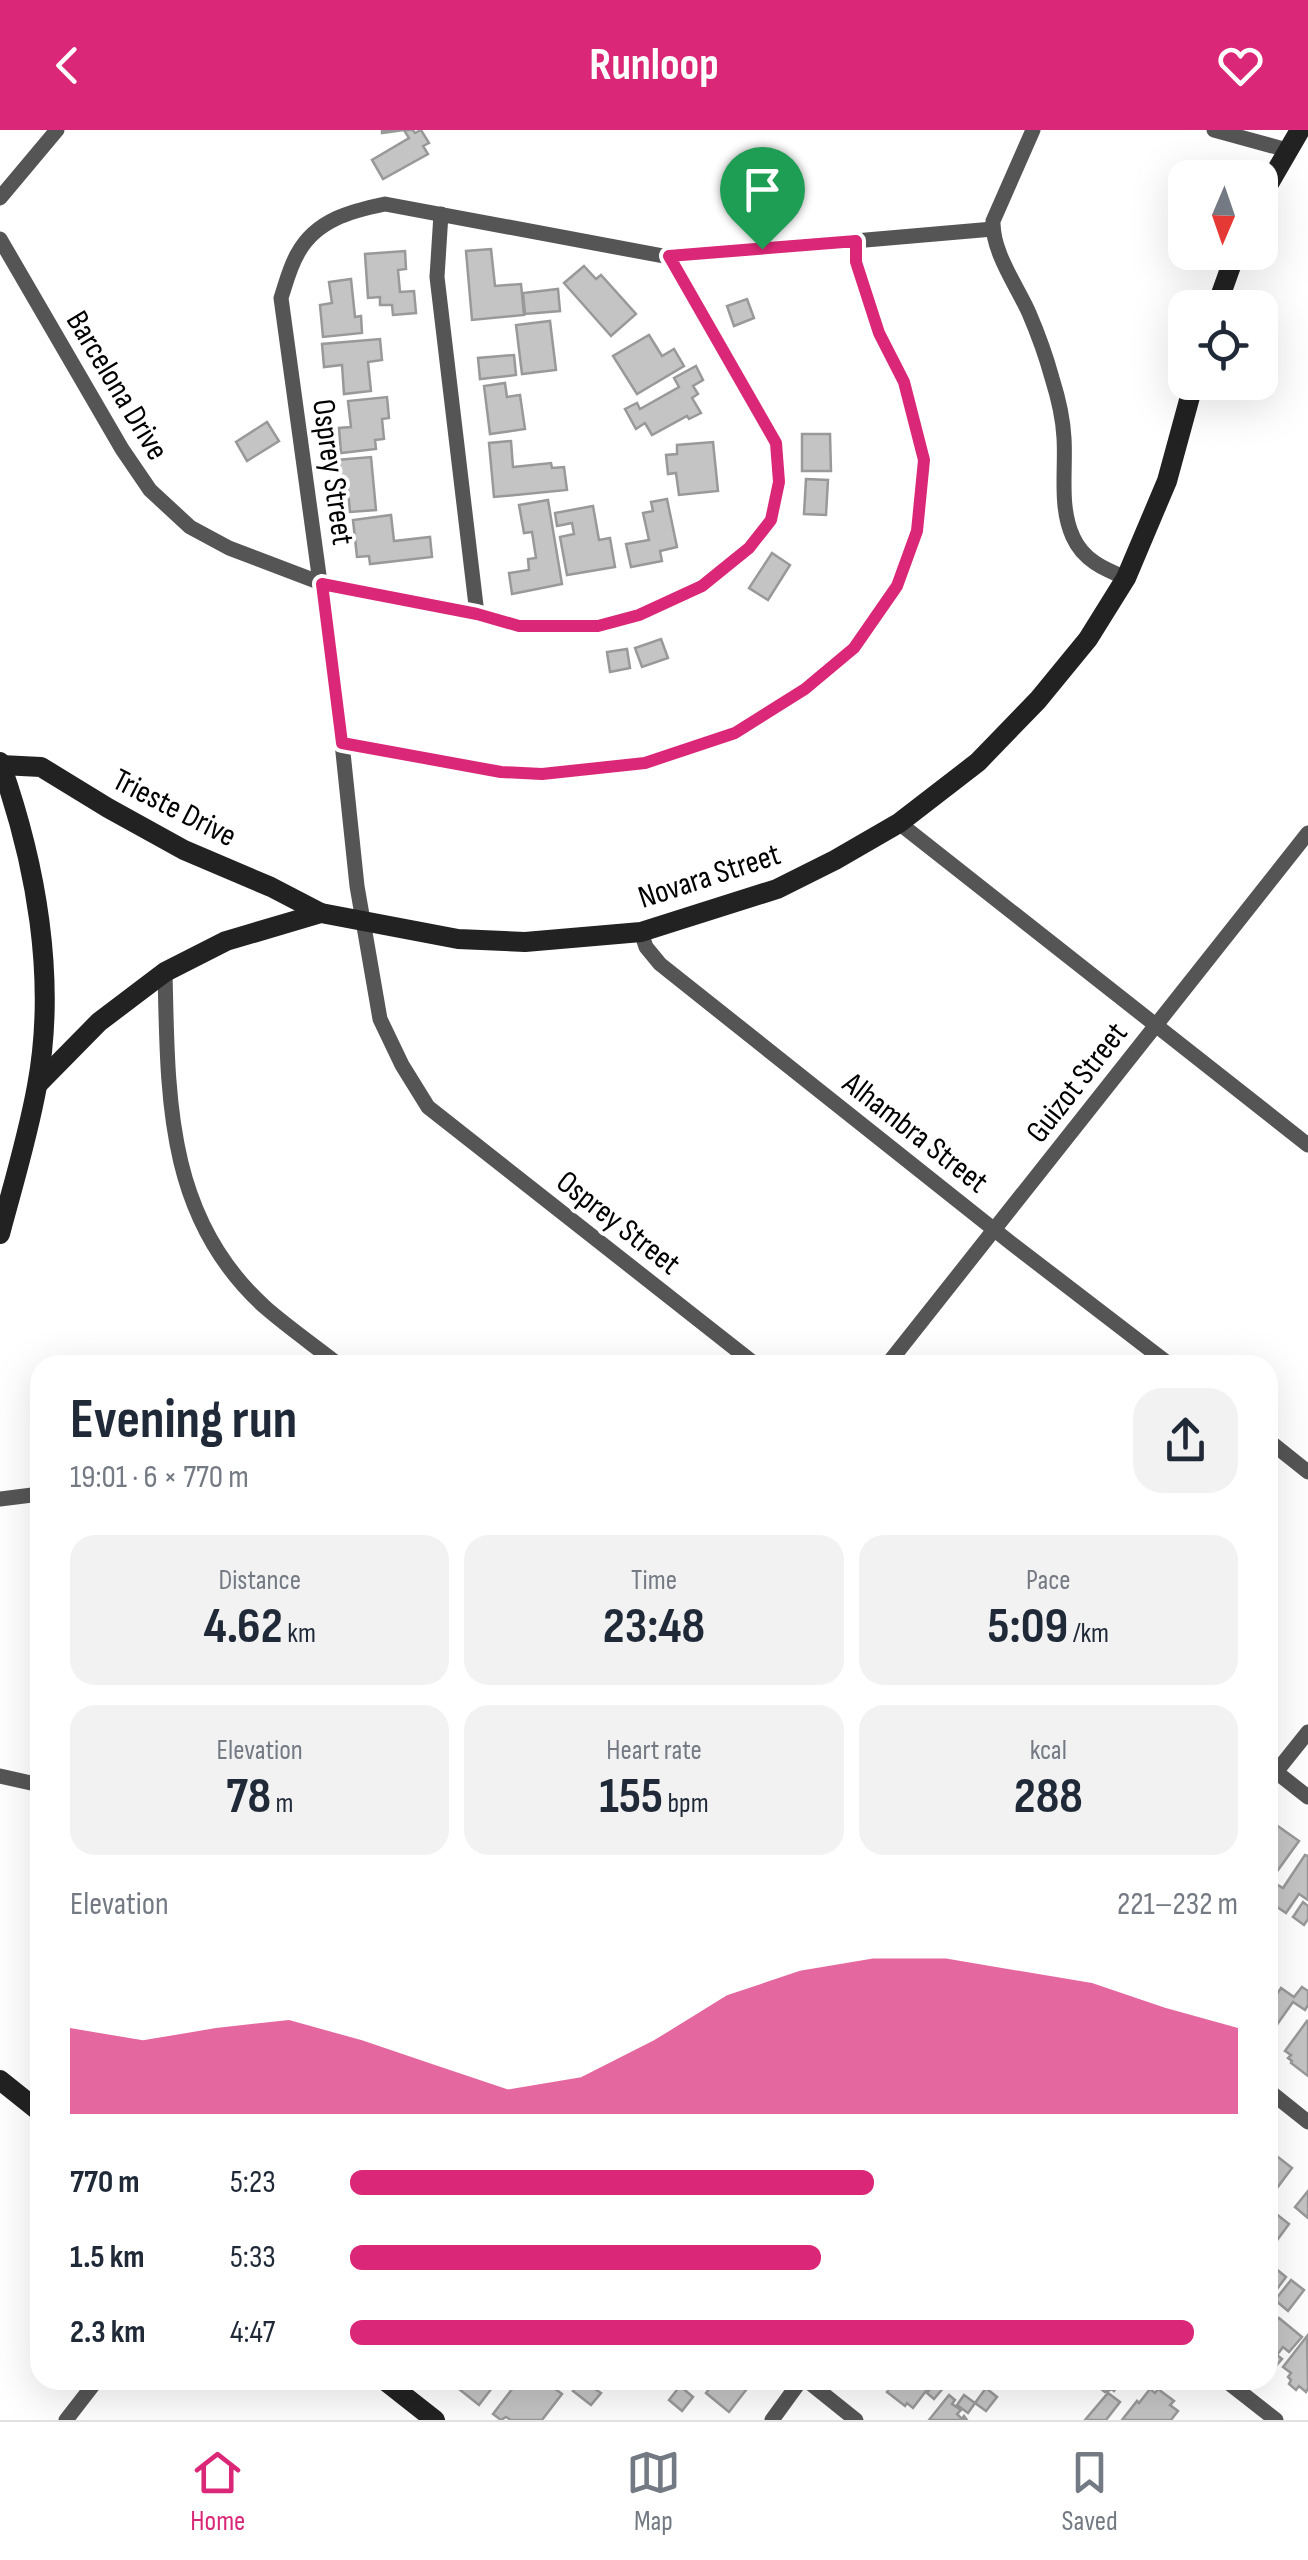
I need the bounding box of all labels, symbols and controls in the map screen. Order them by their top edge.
icon: back [40,38,95,93]
text: Runloop [589,38,719,93]
icon: heart [1213,38,1268,93]
pin [720,147,805,250]
north arrow [1168,160,1278,270]
map controls [1168,160,1278,400]
icon: arrive [735,162,790,217]
button: locate [1168,290,1278,400]
street label: Barcelona Drive [57,304,176,467]
street label: Osprey Street [303,397,362,548]
street label: Trieste Drive [106,761,243,856]
street label: Novara Street [633,835,785,918]
street label: Guizot Street [1018,1015,1136,1151]
street label: Alhambra Street [834,1064,995,1202]
street label: Osprey Street [548,1163,688,1284]
text: Evening run [70,1387,297,1454]
button: share [1133,1388,1238,1493]
text: 19:01 · 6 × 770 m [70,1458,249,1497]
text: Distance [218,1564,301,1597]
text: Time [631,1564,677,1597]
text: Pace [1026,1564,1071,1597]
text: 4.62 [203,1597,283,1657]
text: 23:48 [603,1597,705,1657]
text: 5:09 [988,1597,1068,1657]
text: km [283,1617,316,1650]
text: /km [1068,1617,1109,1650]
text: Elevation [216,1734,303,1767]
text: Heart rate [606,1734,702,1767]
text: kcal [1030,1734,1067,1767]
text: 78 [226,1767,271,1827]
text: 155 [599,1767,663,1827]
text: 288 [1014,1767,1083,1827]
text: m [271,1787,293,1820]
text: bpm [663,1787,709,1820]
text: Elevation [70,1885,169,1924]
text: 221–232 m [1117,1885,1238,1924]
text: 770 m [70,2163,139,2202]
text: 5:23 [230,2163,276,2202]
text: 1.5 km [70,2238,144,2277]
text: 5:33 [230,2238,276,2277]
text: 2.3 km [70,2313,145,2352]
text: 4:47 [230,2313,275,2352]
tab: Home [190,2445,245,2538]
tab: Map [626,2445,681,2538]
tab: Saved [1062,2445,1118,2538]

